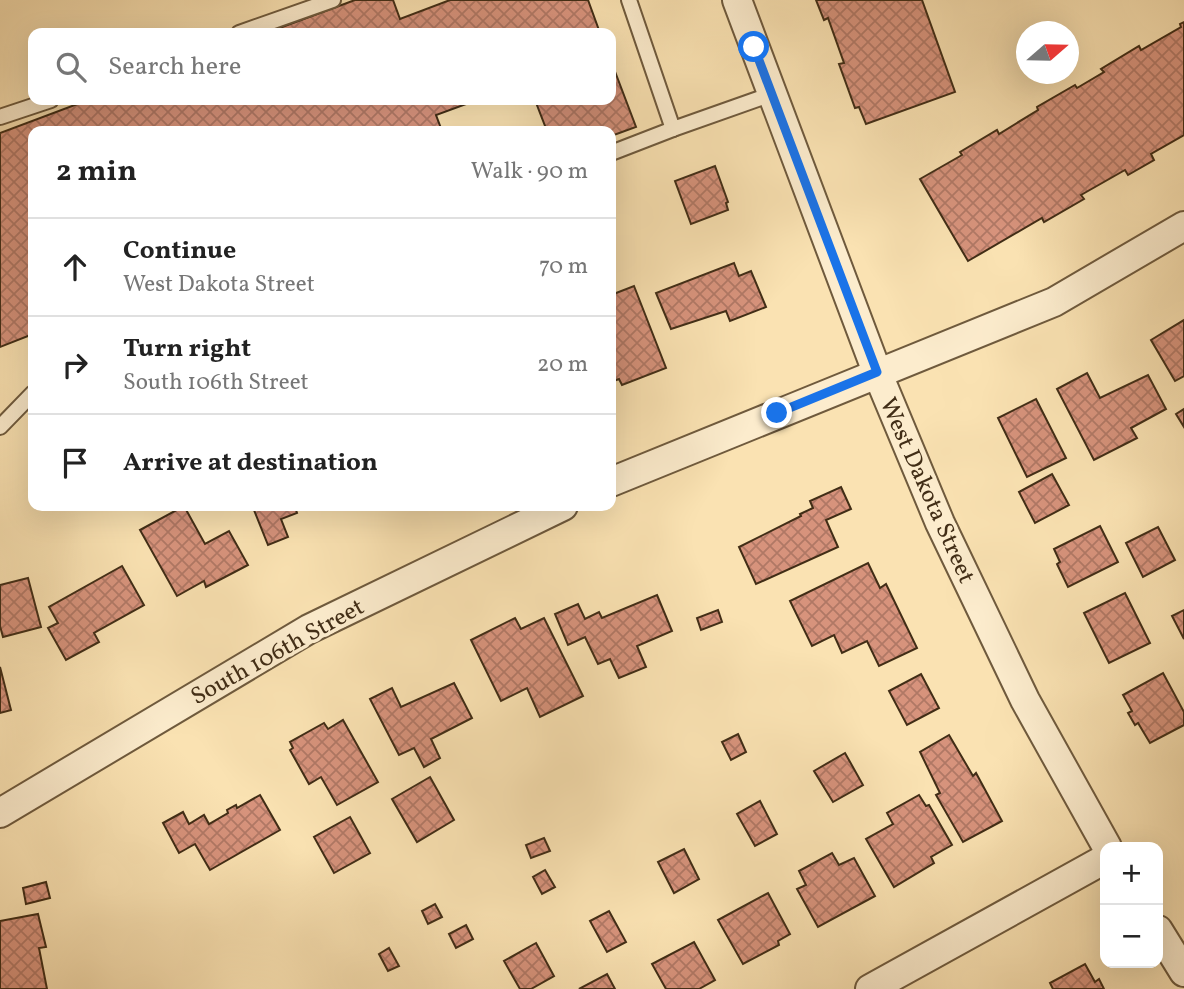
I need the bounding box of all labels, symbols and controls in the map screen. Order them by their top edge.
north arrow [1016,21,1079,84]
search box [28,28,616,105]
route start [738,31,769,62]
icon: search [52,48,90,86]
text: Search here [108,49,241,85]
text: 2 min [56,151,137,193]
text: Walk · 90 m [471,156,588,188]
text: Continue [123,233,236,269]
icon: ahead [56,248,94,286]
text: 70 m [539,251,588,283]
text: West Dakota Street [123,269,315,301]
text: Turn right [123,331,251,367]
icon: right [56,346,94,384]
text: 20 m [537,349,588,381]
text: South 106th Street [123,367,309,399]
street label: West Dakota Street [870,393,982,589]
route end [761,397,792,428]
icon: arrive [56,444,94,482]
text: Arrive at destination [123,445,378,481]
street label: South 106th Street [185,591,371,715]
map controls [1100,842,1163,968]
button: + [1100,842,1163,905]
button: − [1100,905,1163,968]

